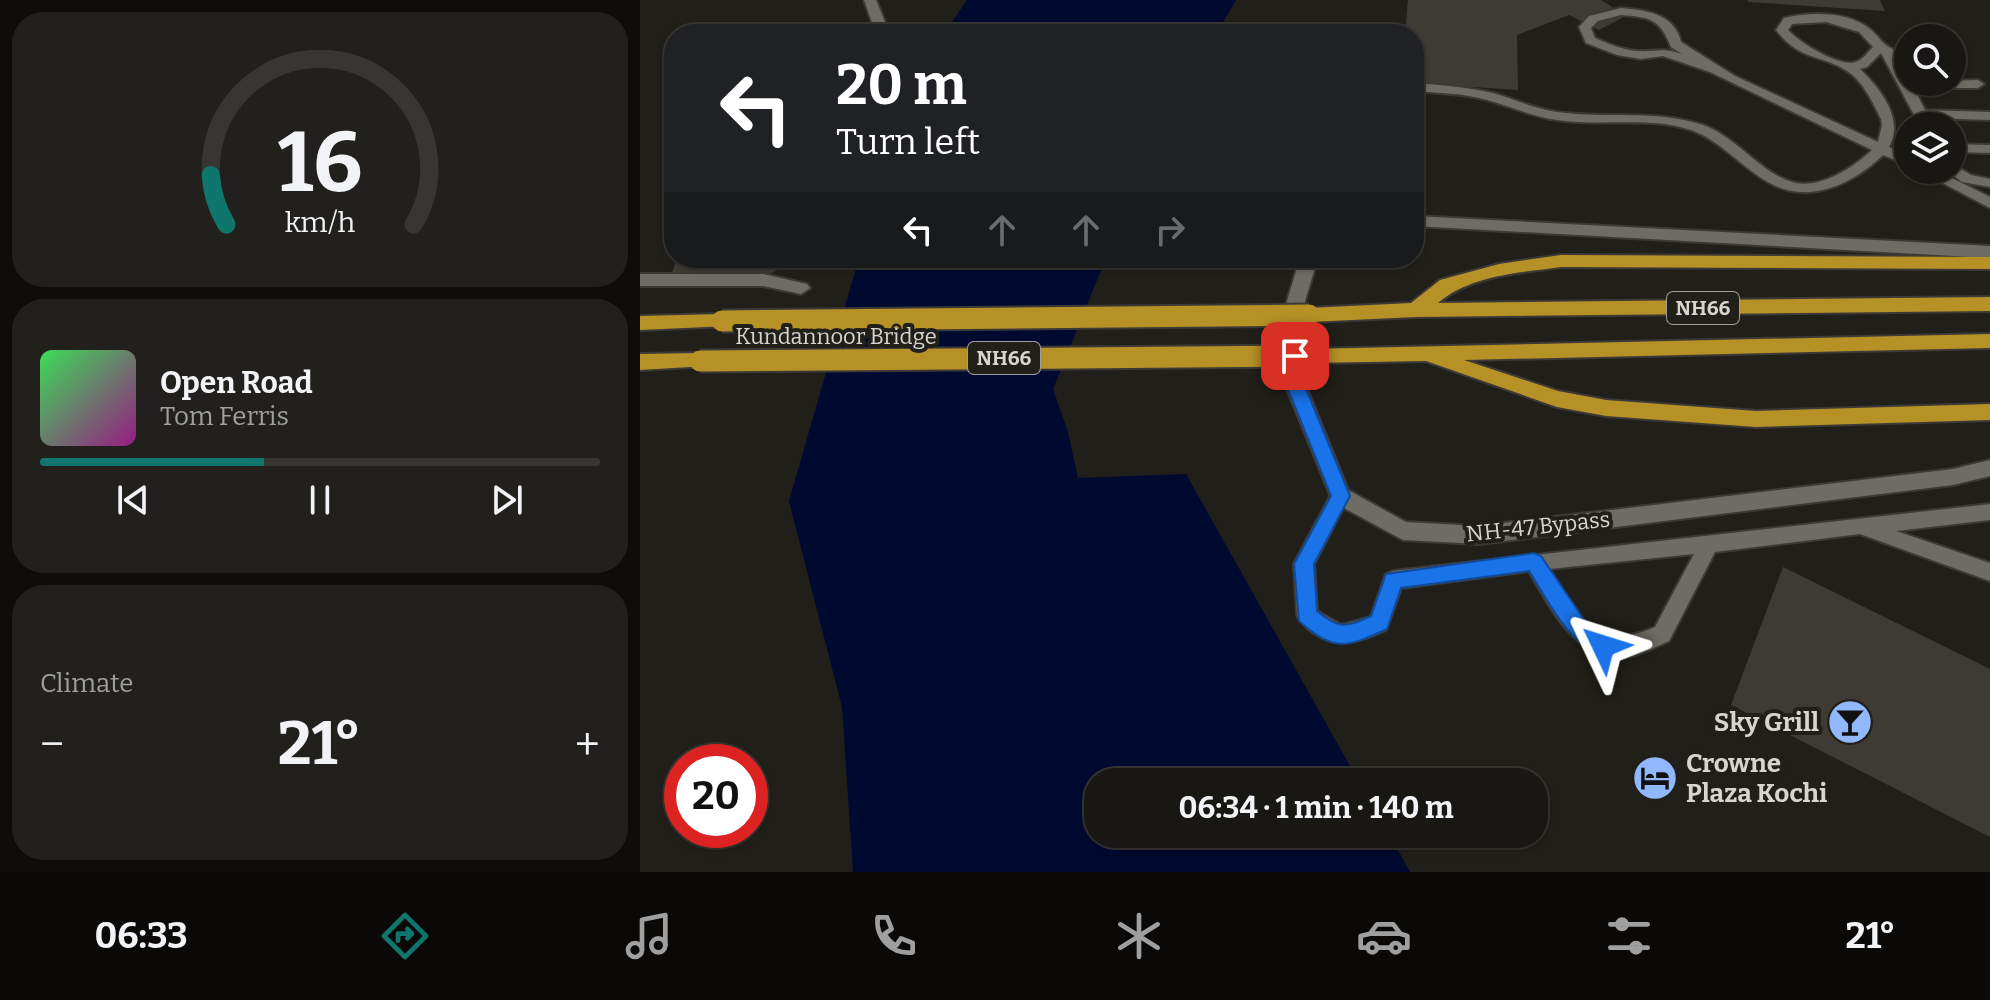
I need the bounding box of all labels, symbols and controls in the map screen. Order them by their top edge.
map controls [1894,24,1966,184]
button: search [1894,24,1966,96]
text: 20 m [836,52,967,119]
icon: left [704,56,808,160]
button: layers [1894,112,1966,184]
text: 16 [277,113,363,213]
text: Turn left [836,120,980,164]
text: km/h [285,206,356,241]
icon: left [896,208,940,252]
icon: ahead [980,208,1024,252]
icon: ahead [1064,208,1108,252]
icon: right [1148,208,1192,252]
road number: NH66 [1667,292,1739,324]
pin [1261,322,1329,390]
street label: Kundannoor Bridge [735,323,937,350]
icon: arrive [1273,334,1317,378]
road number: NH66 [968,342,1040,374]
text: Open Road [160,365,313,401]
text: Tom Ferris [160,401,289,432]
icon: previous [111,478,155,522]
icon: pause [298,478,342,522]
icon: next [485,478,529,522]
street label: NH-47 Bypass [1465,506,1611,547]
position arrow [1561,604,1645,688]
text: Climate [40,668,134,699]
bar icon: Sky Grill [1826,698,1874,746]
place label: Sky Grill [1714,707,1819,738]
text: 21° [278,708,361,780]
text: − [40,718,64,771]
text: + [575,718,600,771]
speed limit sign: 20 [664,744,768,848]
place label: Crowne Plaza Kochi [1686,748,1827,809]
hotel icon: Crowne Plaza Kochi [1631,754,1679,802]
text: 06:34 · 1 min · 140 m [1178,790,1454,826]
icon: directions [377,908,433,964]
icon: music [621,908,677,964]
icon: phone [866,908,922,964]
icon: climate [1111,908,1167,964]
icon: car [1356,908,1412,964]
icon: filters [1601,908,1657,964]
text: 06:33 [94,914,188,958]
text: 21° [1845,914,1896,958]

